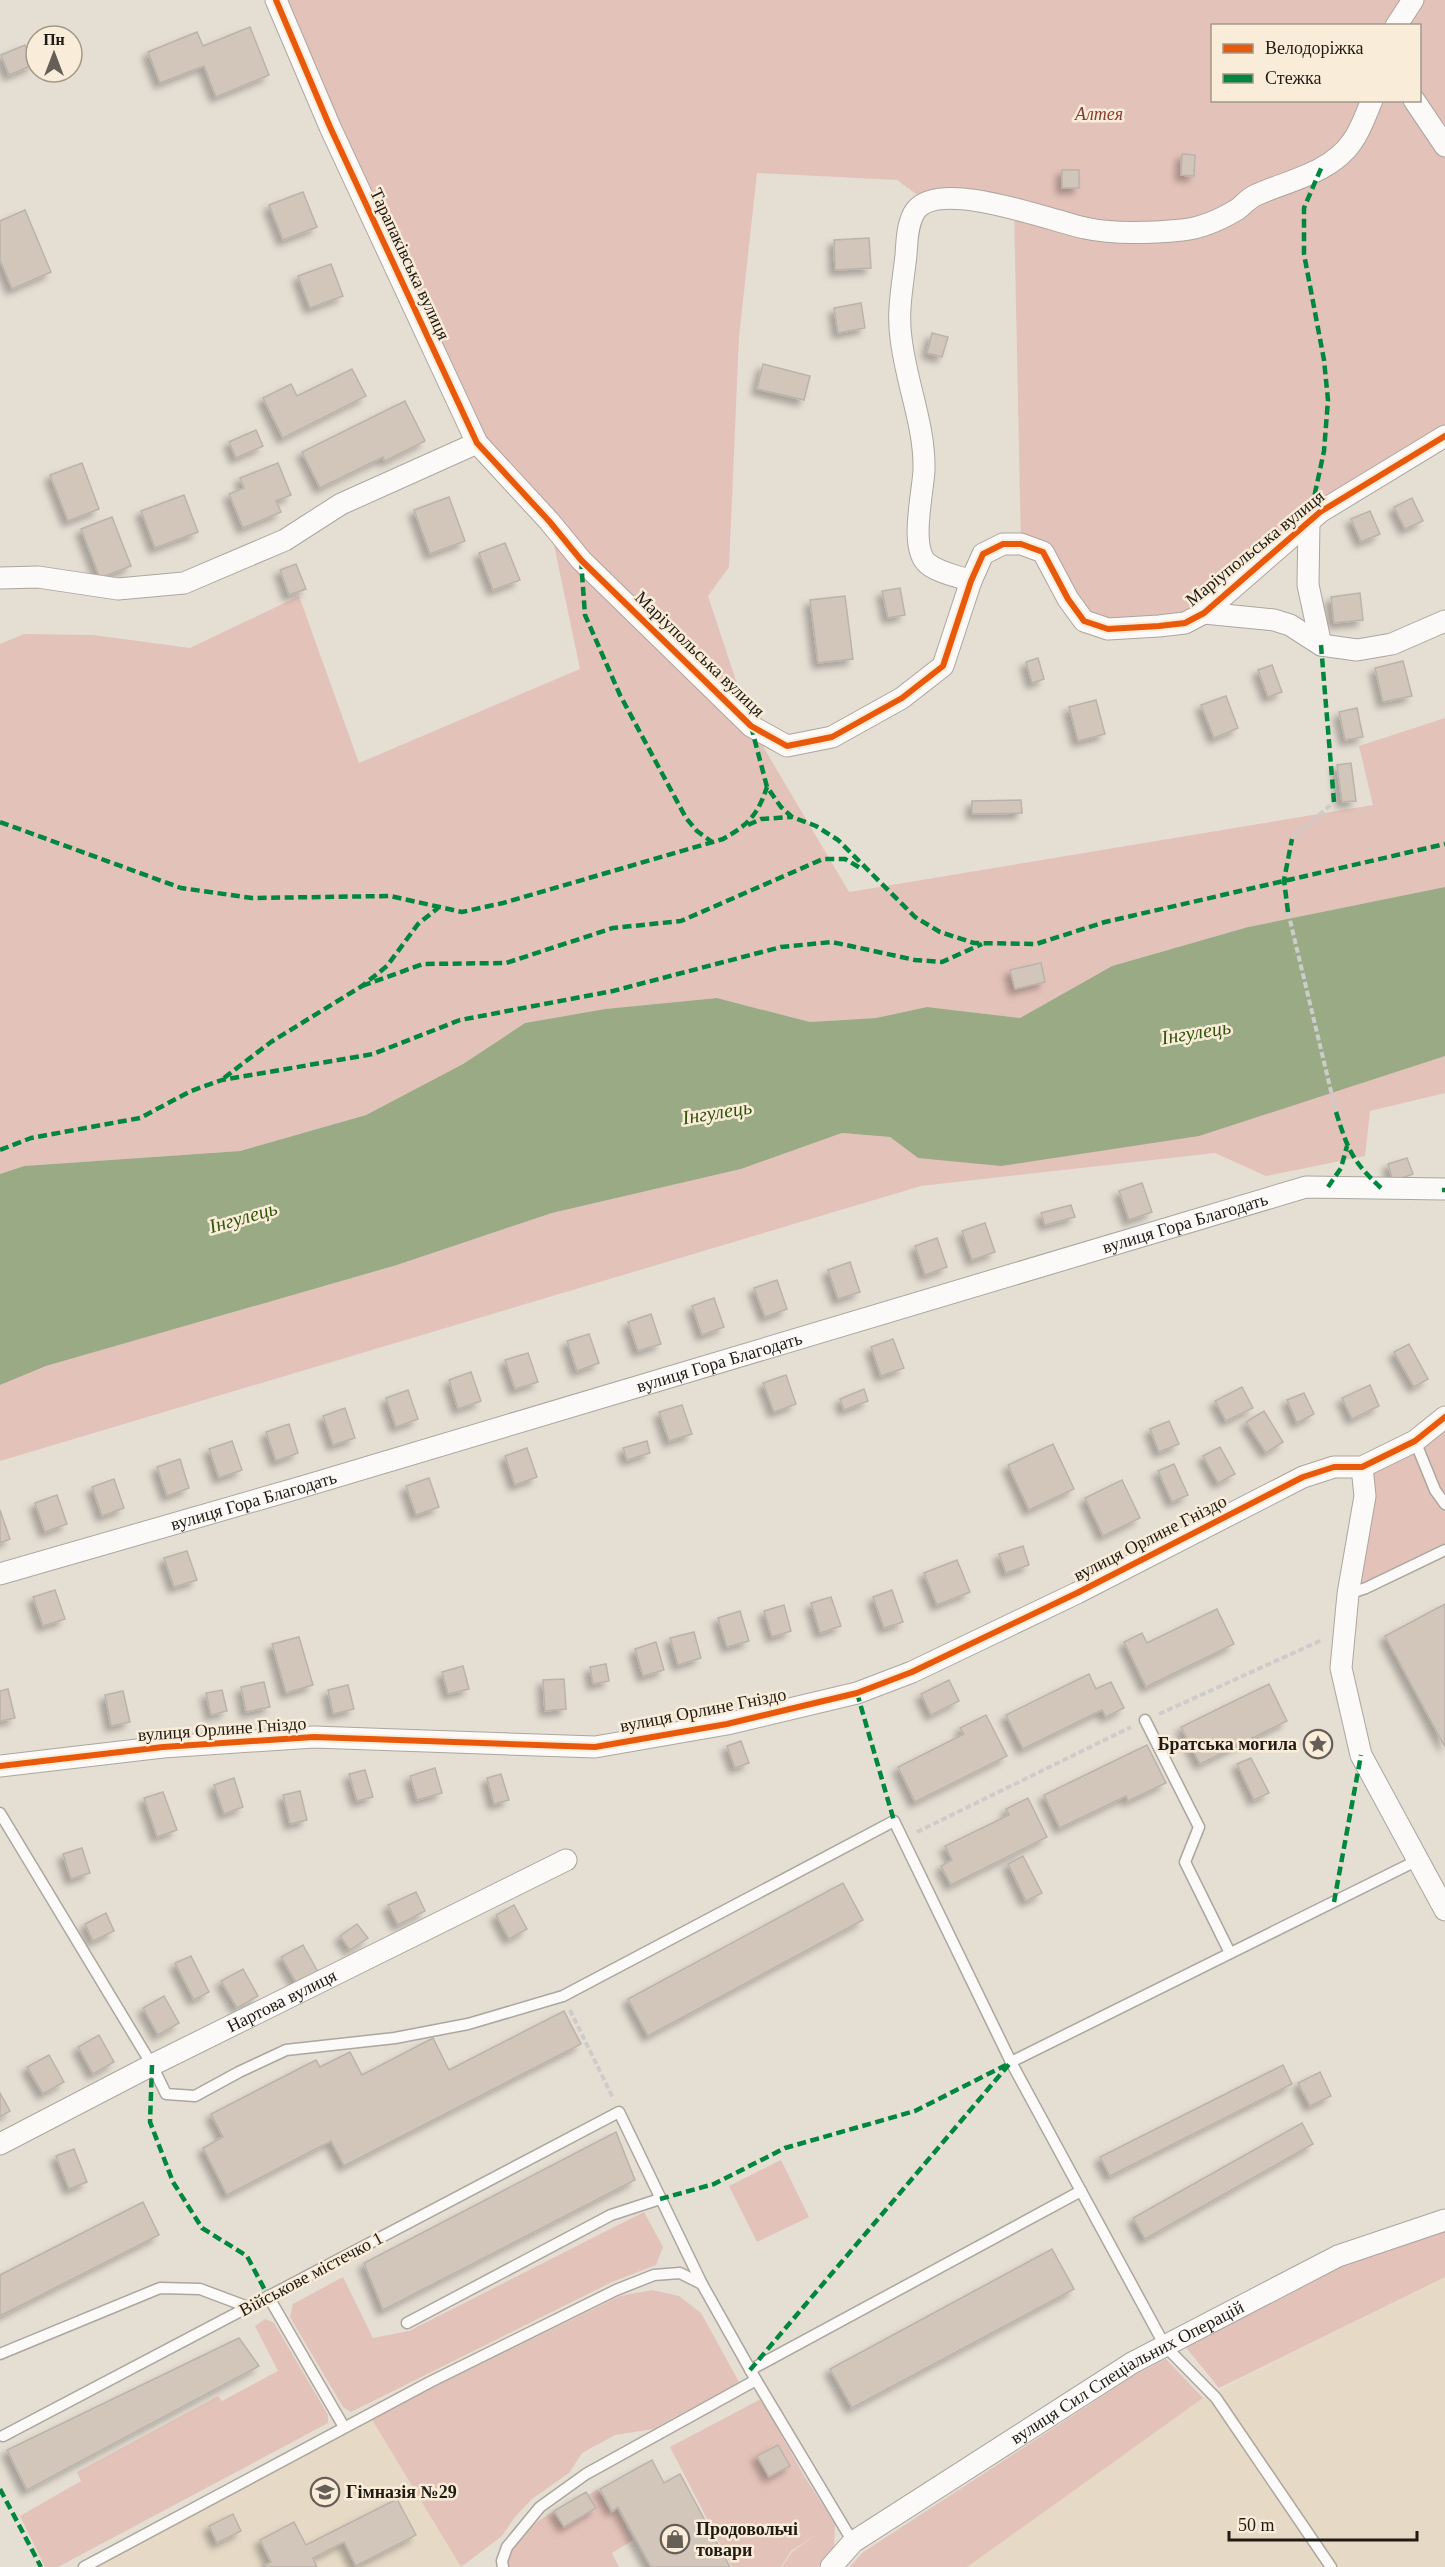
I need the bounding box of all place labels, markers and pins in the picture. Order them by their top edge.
place icon: Братська могила [1302,1728,1334,1760]
place label: Братська могила [1158,1734,1297,1754]
school or university icon: Гімназія №29 [309,2476,341,2508]
place label: Гімназія №29 [346,2482,457,2502]
place label: Продовольчі товари [696,2519,798,2560]
shop icon: Продовольчі товари [659,2523,691,2555]

